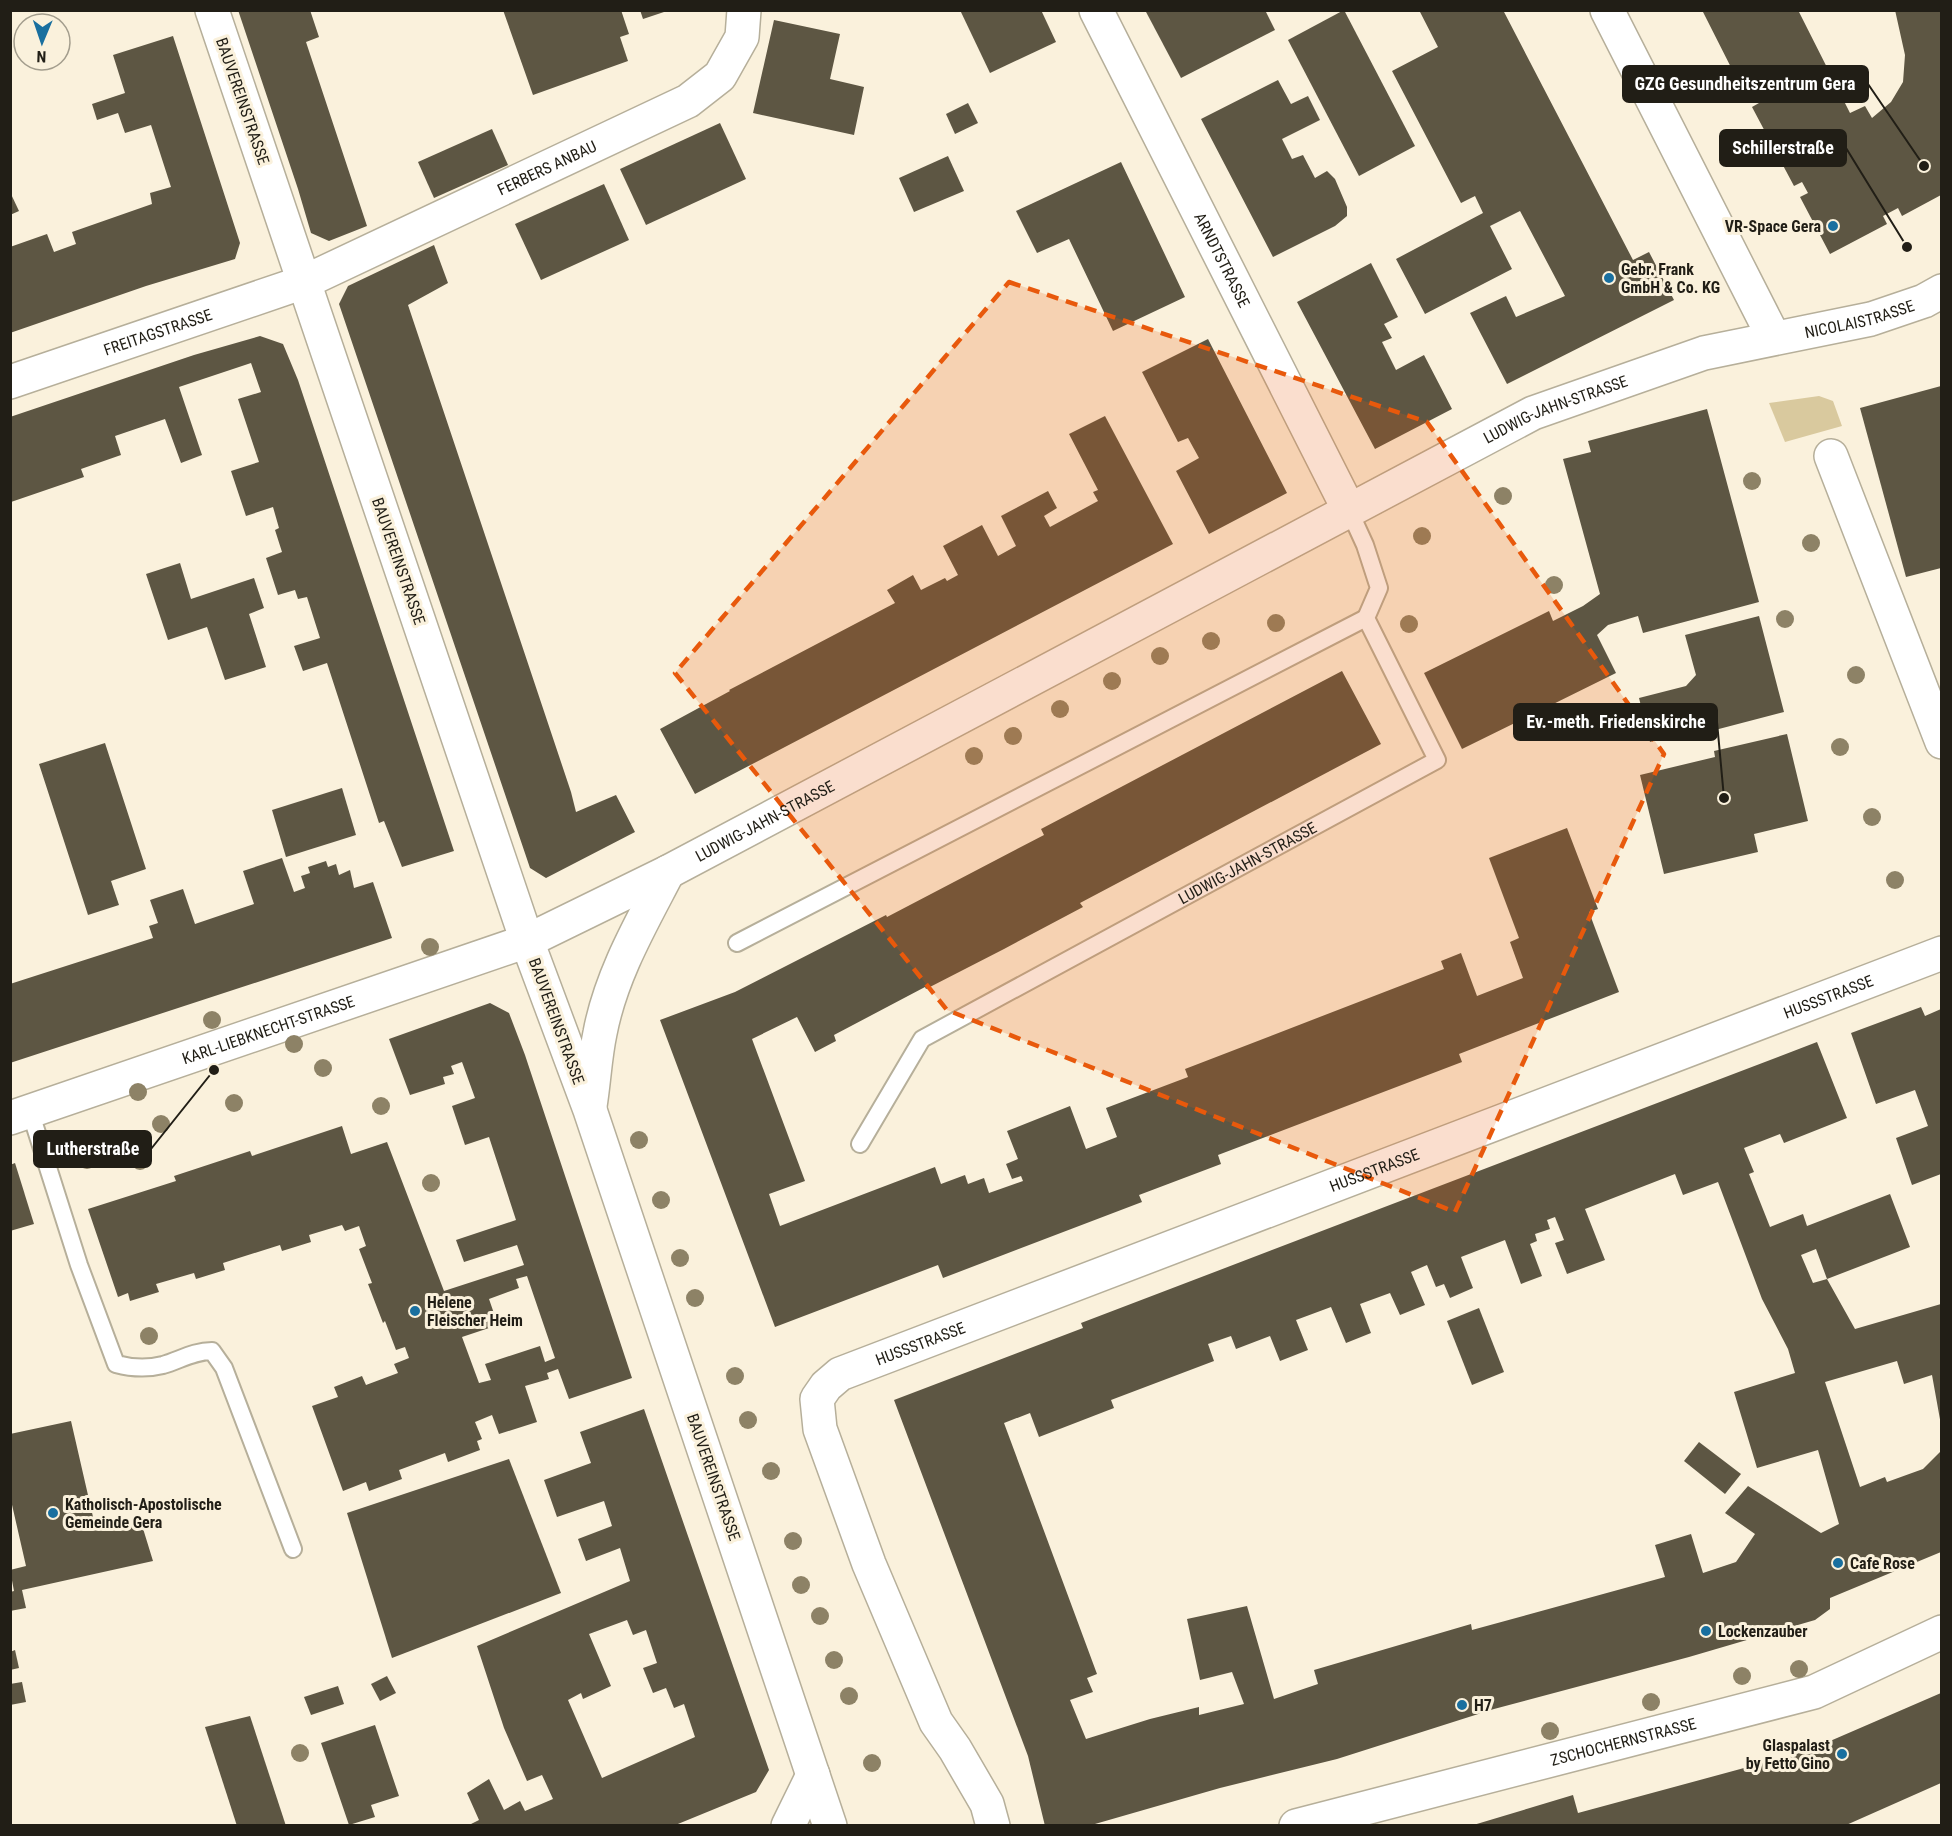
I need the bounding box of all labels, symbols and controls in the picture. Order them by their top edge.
north arrow [12,12,72,72]
street label: BAUVEREINSTRASSE [212,35,273,167]
text: N [36,47,47,66]
callout: GZG Gesundheitszentrum Gera [1623,66,1868,102]
text: GZG Gesundheitszentrum Gera [1635,73,1855,94]
callout: Schillerstraße [1720,130,1846,166]
street label: FERBERS ANBAU [494,137,600,199]
text: Schillerstraße [1732,137,1834,158]
street label: ARNDTSTRASSE [1190,210,1254,311]
place label: VR-Space Gera [1725,217,1821,236]
marker: VR-Space Gera [1826,219,1840,233]
place label: Gebr. Frank GmbH & Co. KG [1621,260,1720,297]
marker: Gebr. Frank GmbH & Co. KG [1602,271,1616,285]
street label: NICOLAISTRASSE [1803,296,1917,342]
street label: FREITAGSTRASSE [101,305,215,359]
street label: LUDWIG-JAHN-STRASSE [1480,372,1630,448]
street label: BAUVEREINSTRASSE [368,495,429,627]
callout: Ev.-meth. Friedenskirche [1514,704,1717,740]
text: Ev.-meth. Friedenskirche [1526,711,1706,732]
street label: LUDWIG-JAHN-STRASSE [692,777,838,866]
street label: LUDWIG-JAHN-STRASSE [1175,818,1320,908]
street label: BAUVEREINSTRASSE [525,955,588,1087]
street label: HUSSSTRASSE [1781,971,1876,1023]
street label: KARL-LIEBKNECHT-STRASSE [180,992,357,1068]
callout: Lutherstraße [34,1131,151,1167]
text: Lutherstraße [47,1138,140,1159]
street label: HUSSSTRASSE [1327,1145,1422,1196]
place label: Helene Fleischer Heim [427,1293,523,1330]
marker: Helene Fleischer Heim [408,1304,422,1318]
street label: HUSSSTRASSE [873,1318,968,1370]
street label: BAUVEREINSTRASSE [683,1411,744,1543]
place label: Katholisch-Apostolische Gemeinde Gera [65,1495,222,1532]
marker: Katholisch-Apostolische Gemeinde Gera [46,1506,60,1520]
place label: Cafe Rose [1850,1554,1915,1573]
marker: Cafe Rose [1831,1556,1845,1570]
place label: Lockenzauber [1718,1622,1808,1641]
marker: Lockenzauber [1699,1624,1713,1638]
place label: H7 [1474,1696,1492,1715]
marker: H7 [1455,1698,1469,1712]
street label: ZSCHOCHERNSTRASSE [1549,1714,1698,1770]
place label: Glaspalast by Fetto Gino [1746,1736,1830,1773]
marker: Glaspalast by Fetto Gino [1835,1747,1849,1761]

